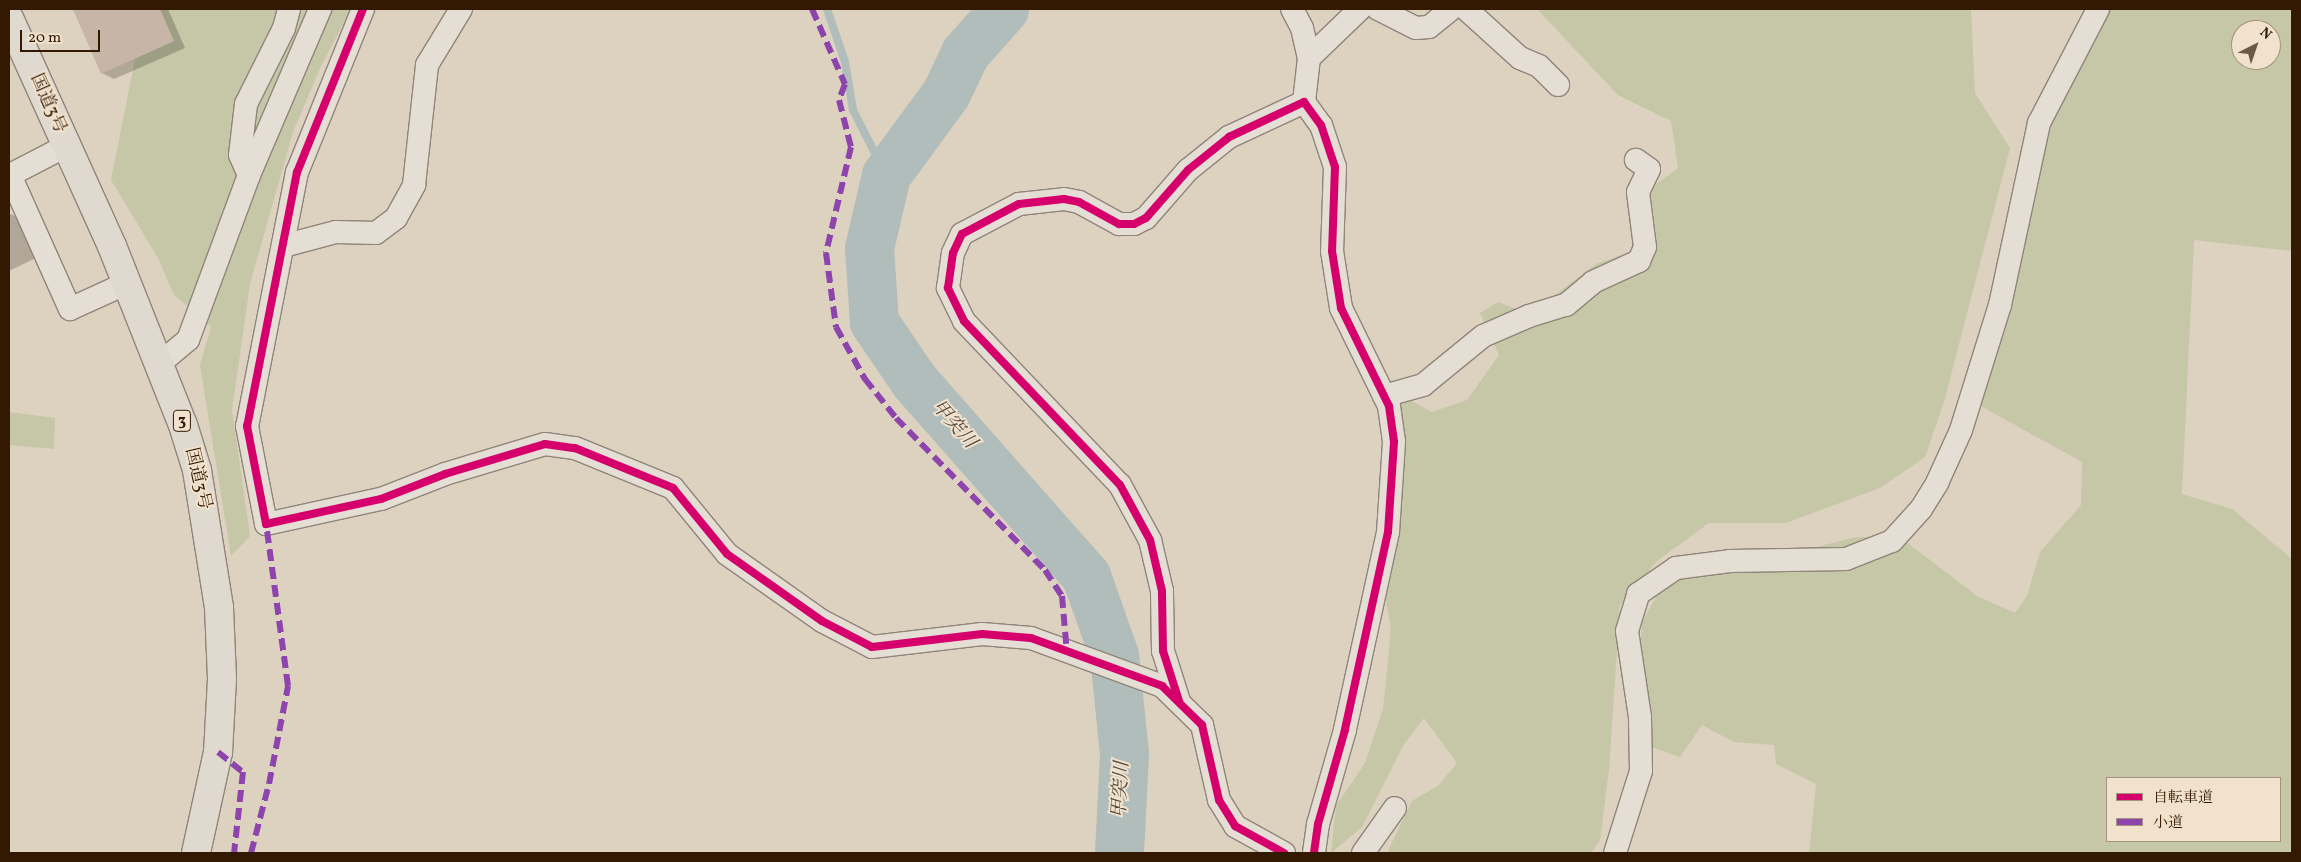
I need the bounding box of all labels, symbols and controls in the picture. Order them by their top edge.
scale bar [22,20,102,52]
north arrow [2231,20,2281,70]
text: N [2255,24,2276,45]
text: 20 m [28,28,61,49]
street label: 国道3号 [24,71,70,137]
water label: 甲突川 [926,396,980,454]
road number: 3 [172,408,192,434]
street label: 国道3号 [179,446,215,512]
water label: 甲突川 [1109,761,1135,819]
legend [2106,777,2281,842]
text: 自転車道 [2153,788,2213,809]
text: 小道 [2153,813,2183,834]

